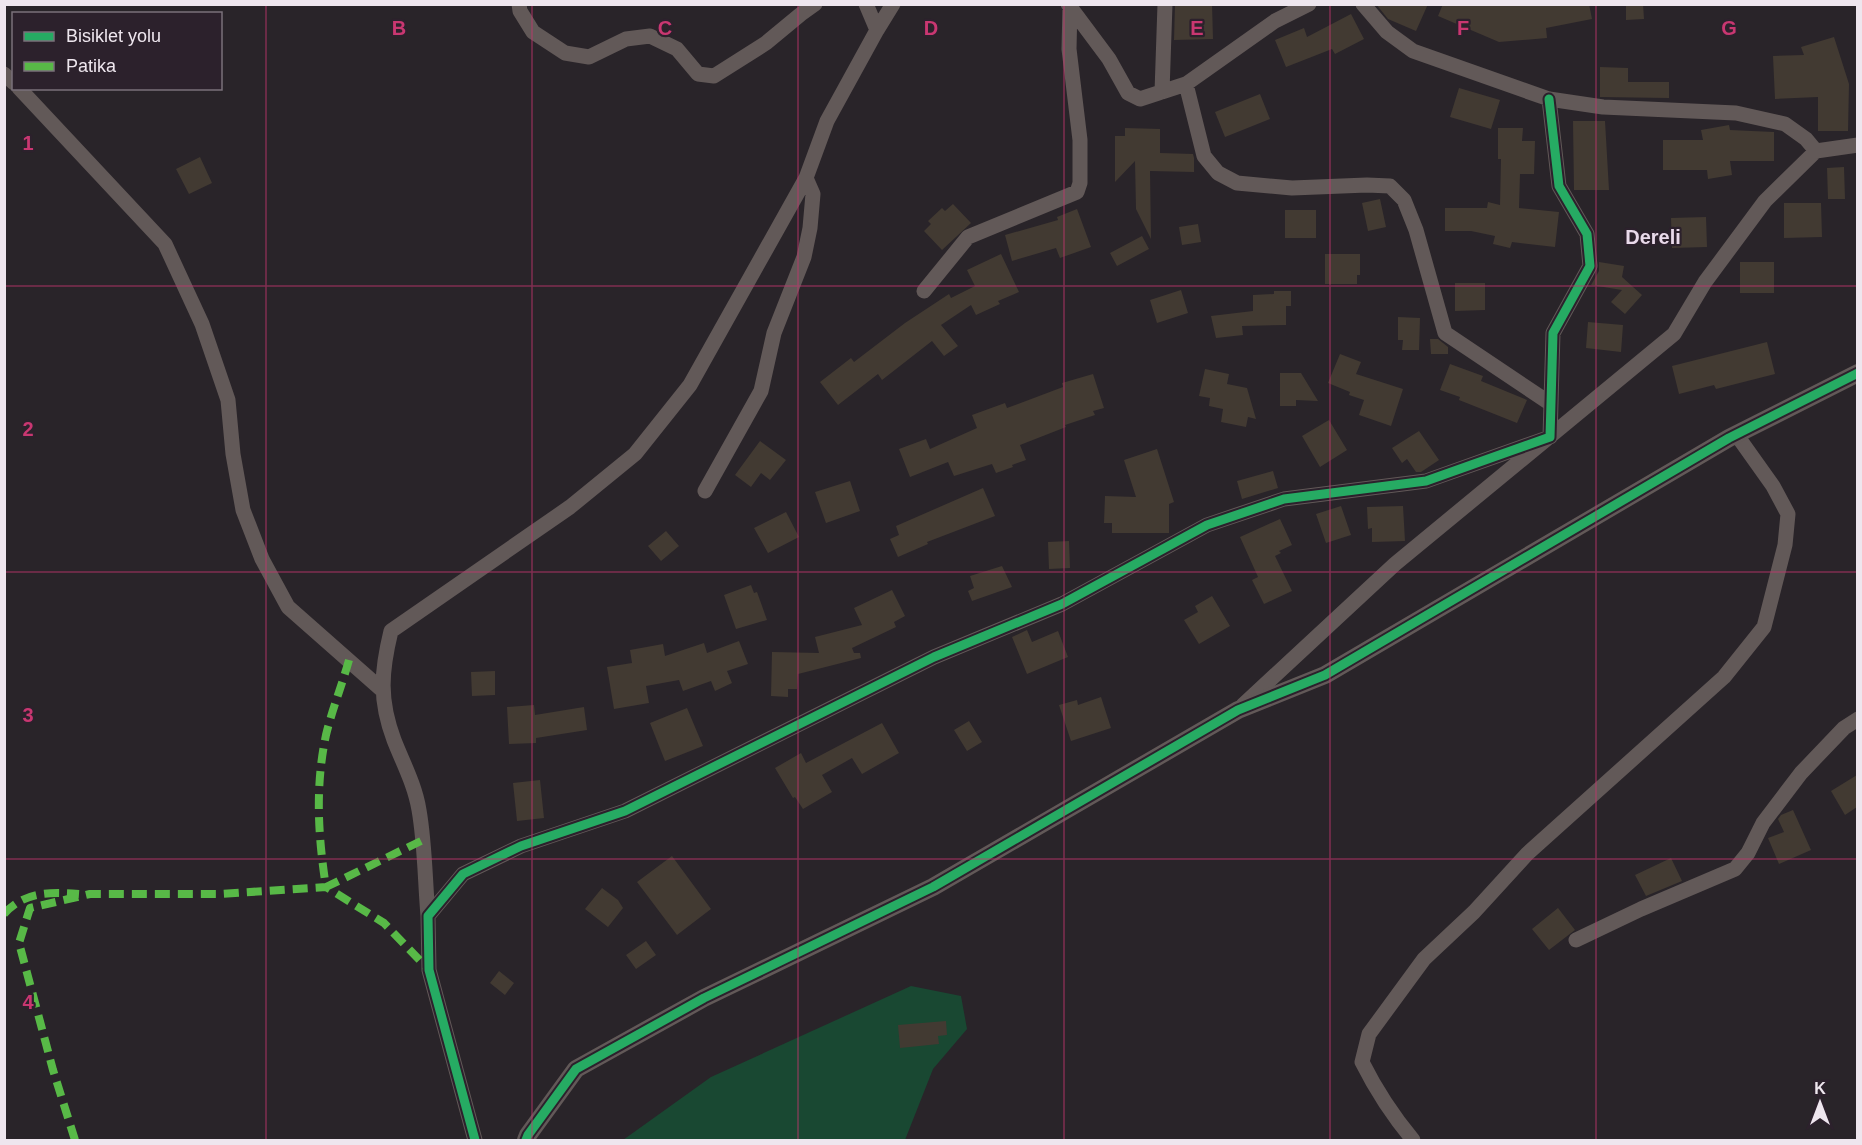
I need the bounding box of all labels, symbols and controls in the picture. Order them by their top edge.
legend [12,12,222,90]
text: B [392,17,406,39]
text: C [658,17,672,39]
text: D [924,17,938,39]
text: E [1190,17,1204,39]
text: F [1457,17,1469,39]
text: G [1721,17,1737,39]
text: Bisiklet yolu [66,26,161,46]
text: Patika [66,56,117,76]
text: 1 [22,132,34,154]
district label: Dereli [1625,226,1681,248]
text: 2 [22,418,34,440]
text: 3 [22,704,34,726]
text: 4 [22,991,34,1013]
north arrow [1790,1073,1850,1133]
text: K [1814,1080,1826,1097]

